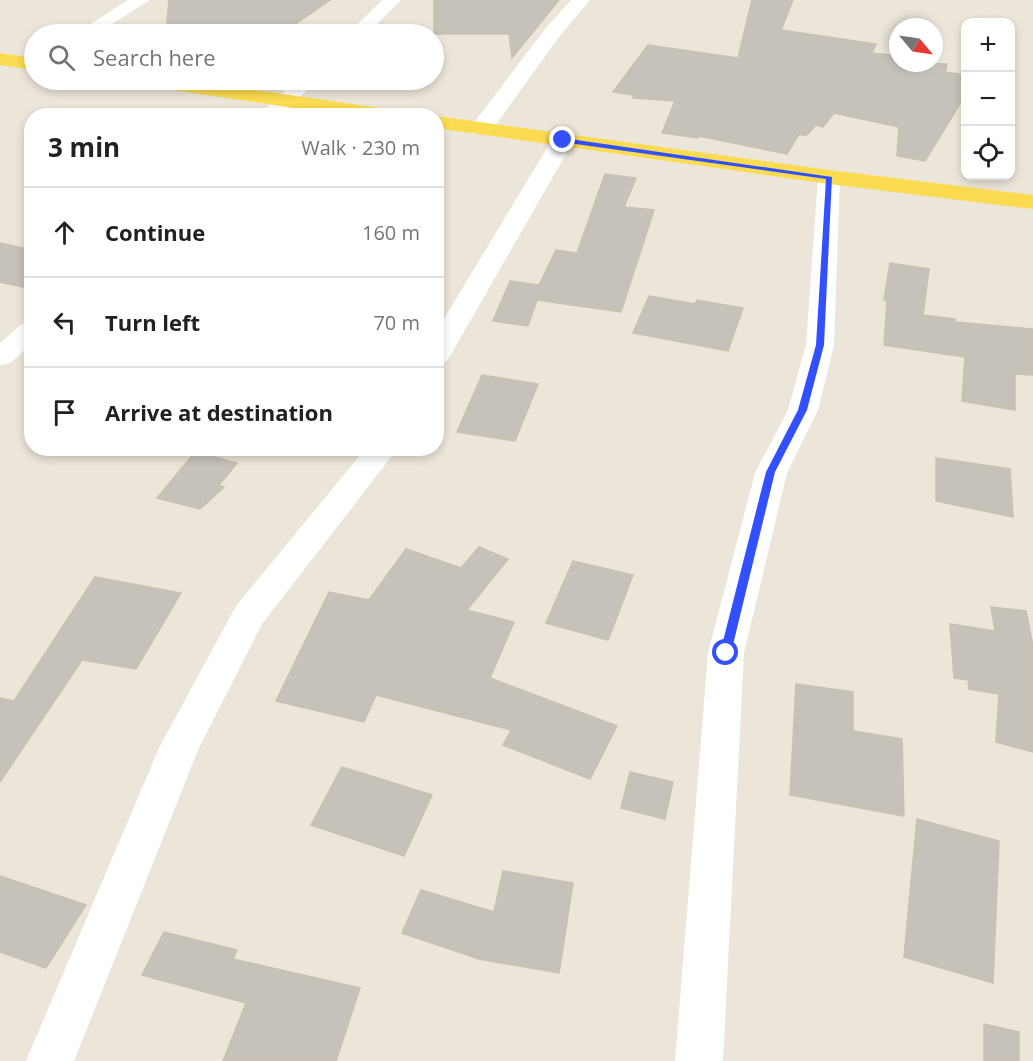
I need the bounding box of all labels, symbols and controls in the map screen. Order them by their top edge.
north arrow [889,18,943,72]
map controls [961,18,1015,180]
button: + [961,18,1015,72]
search box [24,24,444,90]
icon: search [45,41,78,74]
text: Search here [93,42,216,72]
button: − [961,72,1015,126]
route end [549,126,575,152]
button: locate [961,126,1015,180]
text: 3 min [48,129,120,165]
text: Walk · 230 m [301,134,420,161]
icon: ahead [48,216,81,249]
text: Continue [105,217,205,247]
text: 160 m [362,219,420,246]
icon: left [48,306,81,339]
text: Turn left [105,307,200,337]
text: 70 m [373,309,420,336]
icon: arrive [48,396,81,429]
text: Arrive at destination [105,397,333,427]
route start [712,639,738,665]

